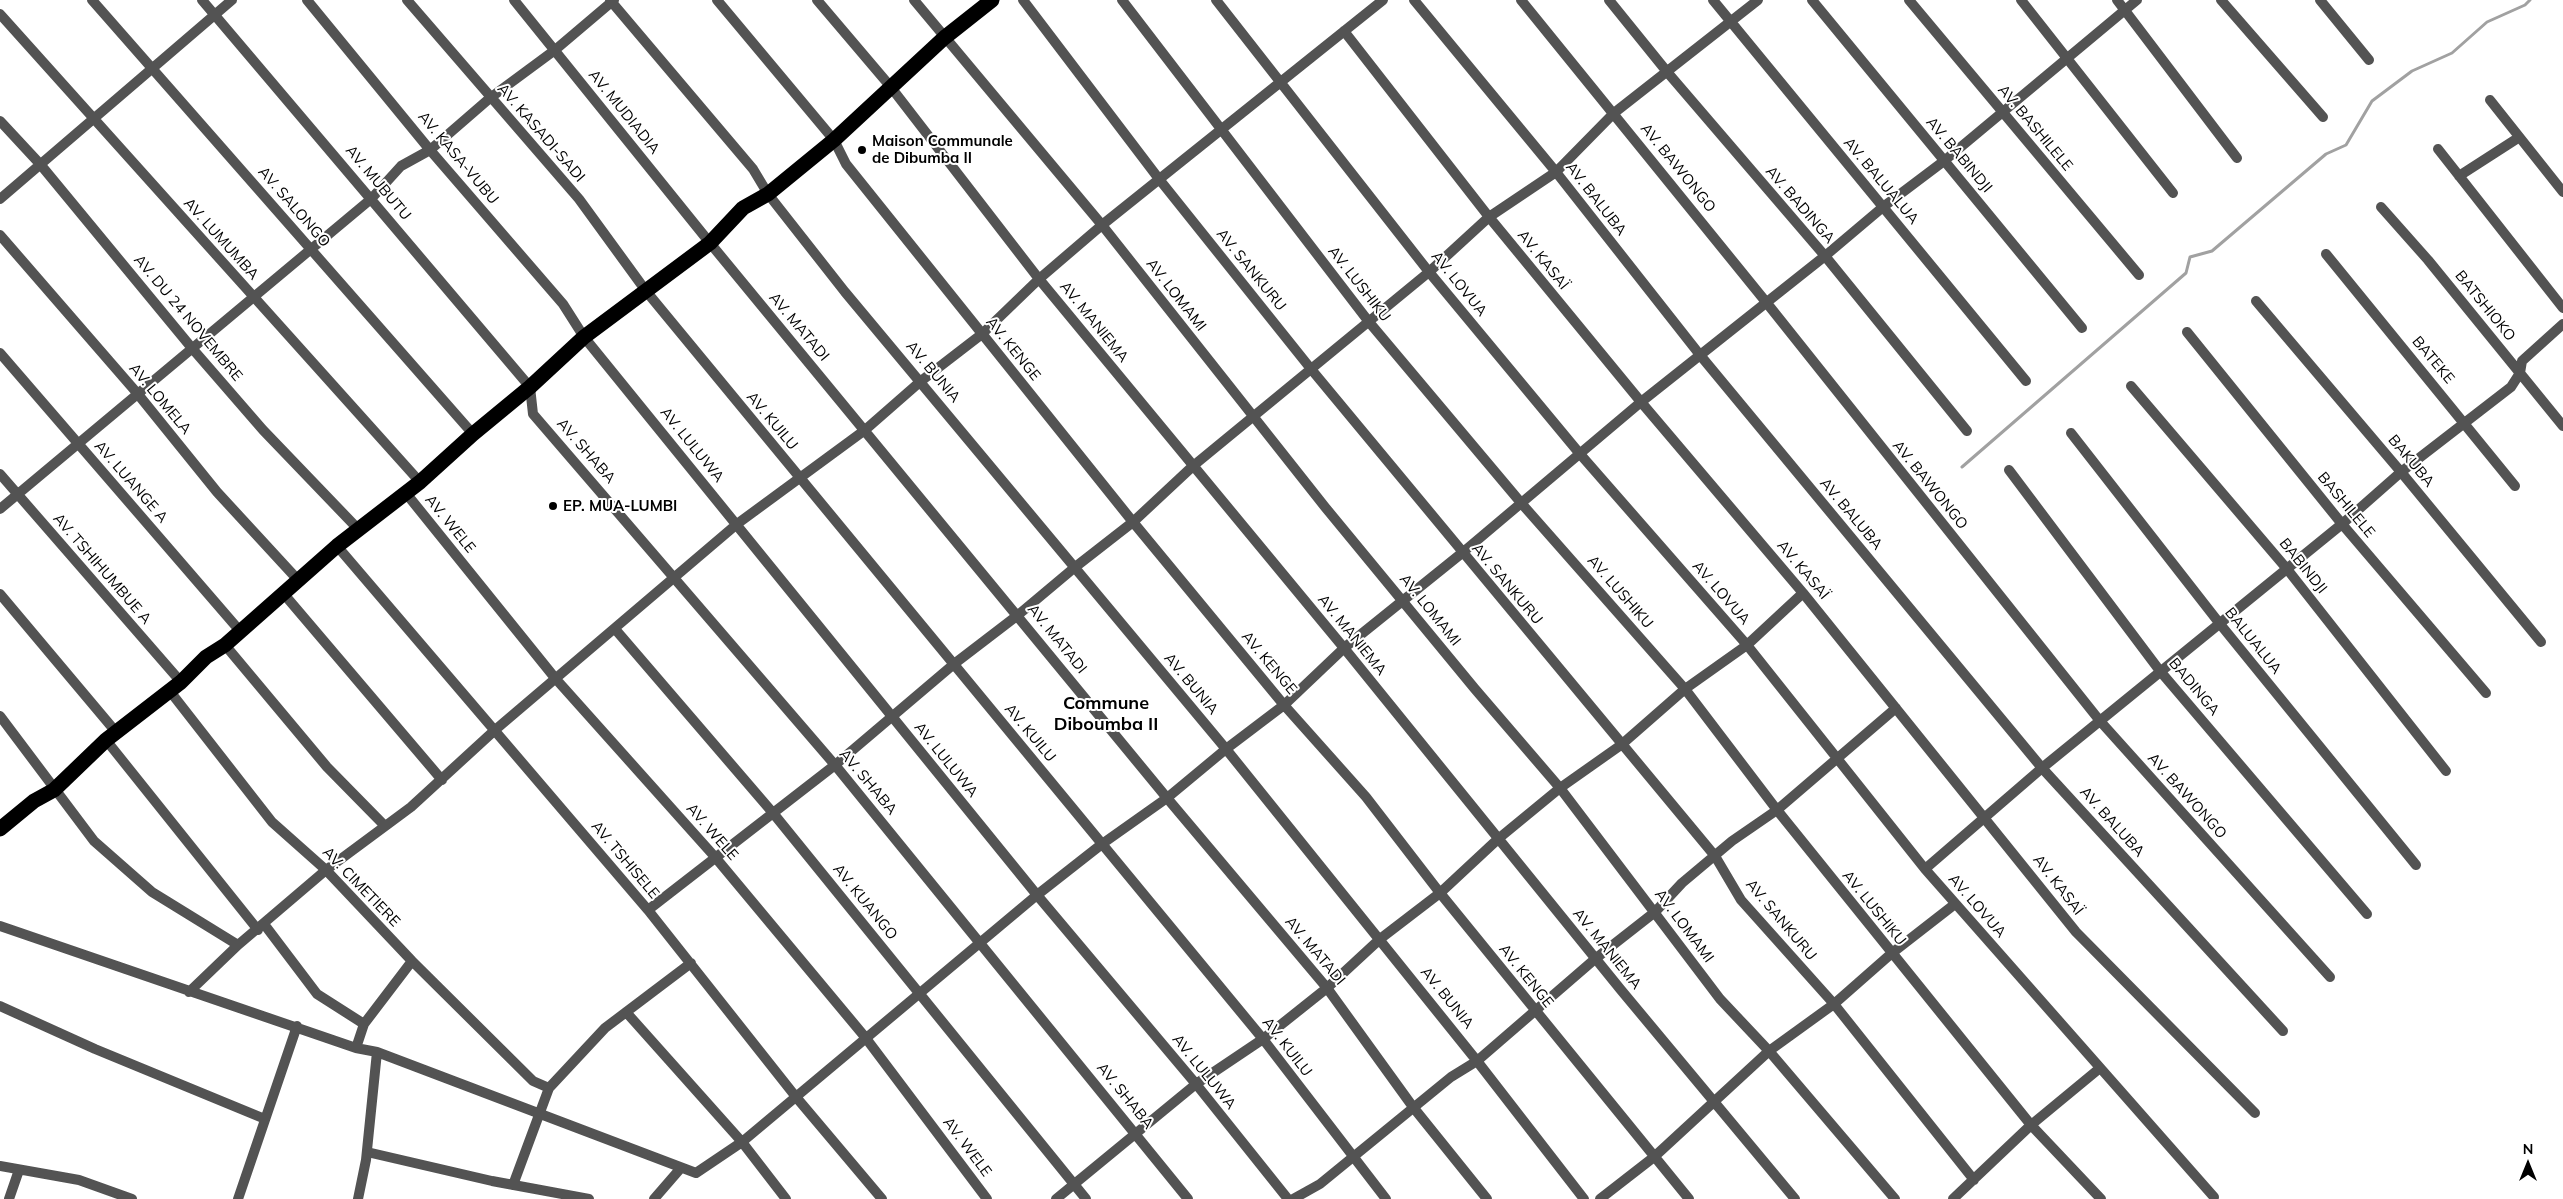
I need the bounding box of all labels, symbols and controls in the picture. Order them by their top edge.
street label: AV. MUDIADIA [585,66,663,158]
street label: AV. KASADI-SADI [493,80,589,186]
street label: AV. BASHILELE [1994,81,2076,175]
street label: AV. KASA-VUBU [414,108,502,208]
street label: AV. BABINDJI [1922,114,1996,196]
street label: AV. BAWONGO [1637,120,1719,216]
place label: Maison Communale de Dibumba II [872,132,1013,167]
street label: AV. BALUALUA [1839,134,1923,228]
street label: AV. MUBUTU [341,142,415,224]
marker: Maison Communale de Dibumba II [856,144,868,156]
street label: AV. BALUBA [1562,159,1630,239]
street label: AV. SALONGO [254,163,334,251]
street label: AV. BADINGA [1762,163,1838,247]
street label: AV. LUMUMBA [180,194,262,284]
street label: AV. SANKURU [1212,225,1290,315]
street label: AV. KASAÏ [1514,227,1572,293]
street label: AV. LUSHIKU [1324,243,1394,325]
street label: AV. LOVUA [1427,248,1491,320]
street label: AV. DU 24 NOVEMBRE [130,251,246,385]
street label: AV. LOMAMI [1142,255,1210,335]
street label: BATSHIOKO [2451,267,2519,345]
street label: AV. MANIEMA [1056,278,1132,366]
street label: AV. MATADI [765,289,833,365]
street label: AV. KENGE [982,314,1044,384]
street label: BATEKE [2408,333,2458,387]
street label: AV. BUNIA [902,338,964,406]
street label: AV. LOMELA [125,360,195,438]
street label: AV. KUILU [743,388,801,454]
street label: AV. LULUWA [656,404,728,486]
street label: AV. SHABA [553,415,619,487]
street label: BAKUBA [2384,431,2438,491]
street label: AV. LUANGE A [90,437,172,527]
street label: AV. BAWONGO [1889,437,1971,533]
street label: BASHILELE [2313,469,2379,541]
street label: AV. BALUBA [1816,474,1886,554]
street label: AV. WELE [421,491,479,557]
place label: EP. MUA-LUMBI [563,497,677,515]
marker: EP. MUA-LUMBI [547,500,559,512]
street label: AV. TSHIHUMBUE A [49,510,155,628]
street label: BABINDJI [2275,535,2331,597]
street label: AV. KASAÏ [1773,537,1833,603]
street label: AV. SANKURU [1468,540,1546,628]
street label: AV. LUSHIKU [1583,552,1657,632]
street label: AV. LOVUA [1688,557,1754,629]
street label: AV. LOMAMI [1396,570,1464,650]
street label: AV. MANIEMA [1314,591,1390,679]
street label: AV. MATADI [1024,601,1090,677]
street label: BALUALUA [2221,604,2285,678]
street label: AV. KENGE [1238,628,1300,698]
street label: AV. BUNIA [1160,650,1222,718]
street label: BADINGA [2165,655,2223,719]
district label: Commune Diboumba II [1054,693,1158,736]
street label: AV. KUILU [1001,700,1059,766]
street label: AV. LULUWA [910,719,982,801]
street label: AV. SHABA [835,745,901,819]
street label: AV. BAWONGO [2144,749,2230,843]
street label: AV. BALUBA [2076,783,2148,861]
street label: AV. WELE [682,800,742,864]
street label: AV. TSHISELE [587,818,663,902]
street label: AV. CIMETIERE [318,843,404,931]
street label: AV. KASAÏ [2029,851,2087,919]
street label: AV. KUANGO [829,860,901,944]
street label: AV. LUSHIKU [1838,867,1910,949]
street label: AV. LOVUA [1944,870,2010,942]
street label: AV. SANKURU [1742,876,1820,964]
street label: AV. LOMAMI [1651,886,1717,966]
street label: AV. MANIEMA [1569,905,1645,993]
street label: AV. MATADI [1281,913,1349,989]
street label: AV. KENGE [1495,941,1557,1011]
street label: AV. BUNIA [1417,963,1477,1033]
street label: AV. KUILU [1258,1014,1316,1080]
street label: AV. LULUWA [1168,1031,1240,1113]
street label: AV. SHABA [1093,1059,1157,1133]
street label: AV. WELE [939,1114,995,1180]
north arrow [2503,1139,2553,1189]
text: N [2523,1140,2533,1158]

